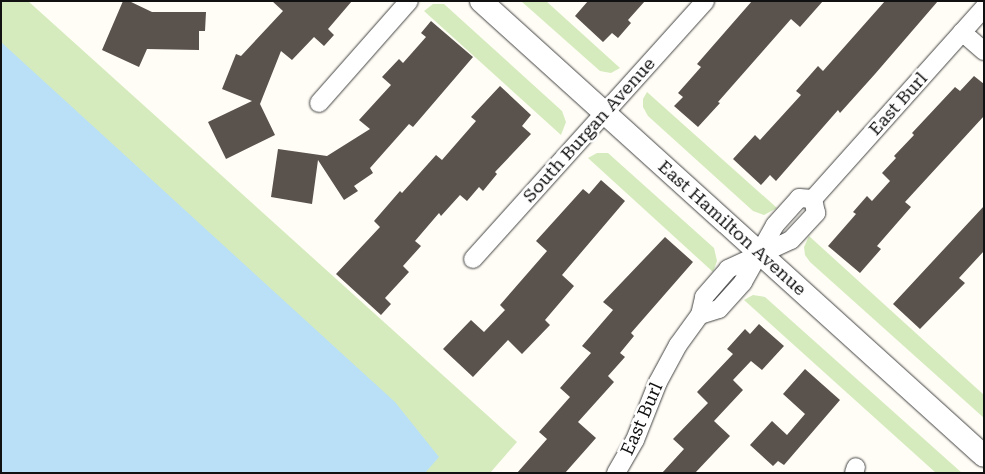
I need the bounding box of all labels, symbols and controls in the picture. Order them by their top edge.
street label: South Burgan Avenue [518,53,660,207]
street label: East Burl [864,68,932,140]
street label: East Hamilton Avenue [654,156,810,300]
street label: East Burl [616,379,668,459]

